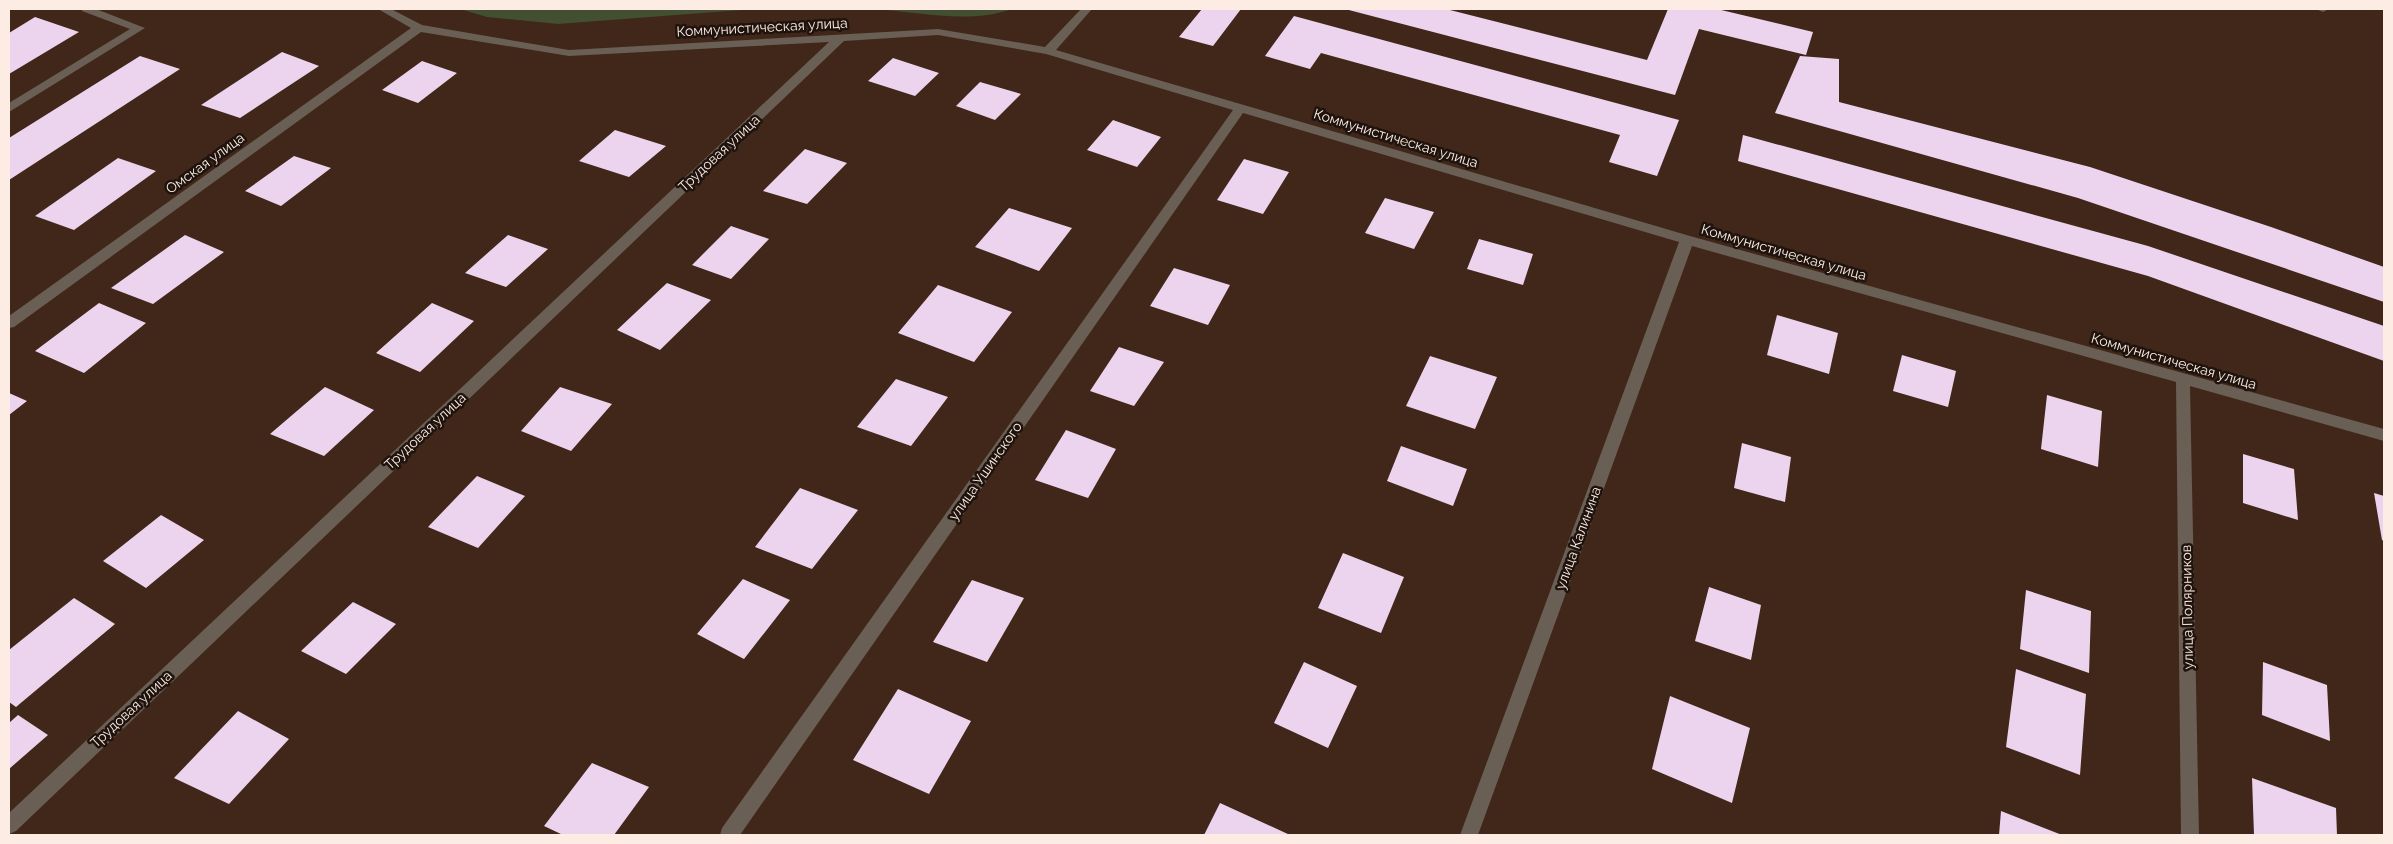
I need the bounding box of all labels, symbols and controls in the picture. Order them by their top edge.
street label: Коммунистическая улица [676,15,848,39]
street label: Коммунистическая улица [1312,105,1480,171]
street label: Трудовая улица [675,111,763,195]
street label: Омская улица [163,129,247,197]
street label: Коммунистическая улица [1700,221,1868,283]
street label: Коммунистическая улица [2090,330,2258,392]
street label: Трудовая улица [381,389,469,473]
street label: улица Ушинского [945,419,1025,523]
street label: улица Калинина [1552,484,1604,592]
street label: улица Полярников [2178,545,2196,669]
street label: Трудовая улица [87,667,175,751]

